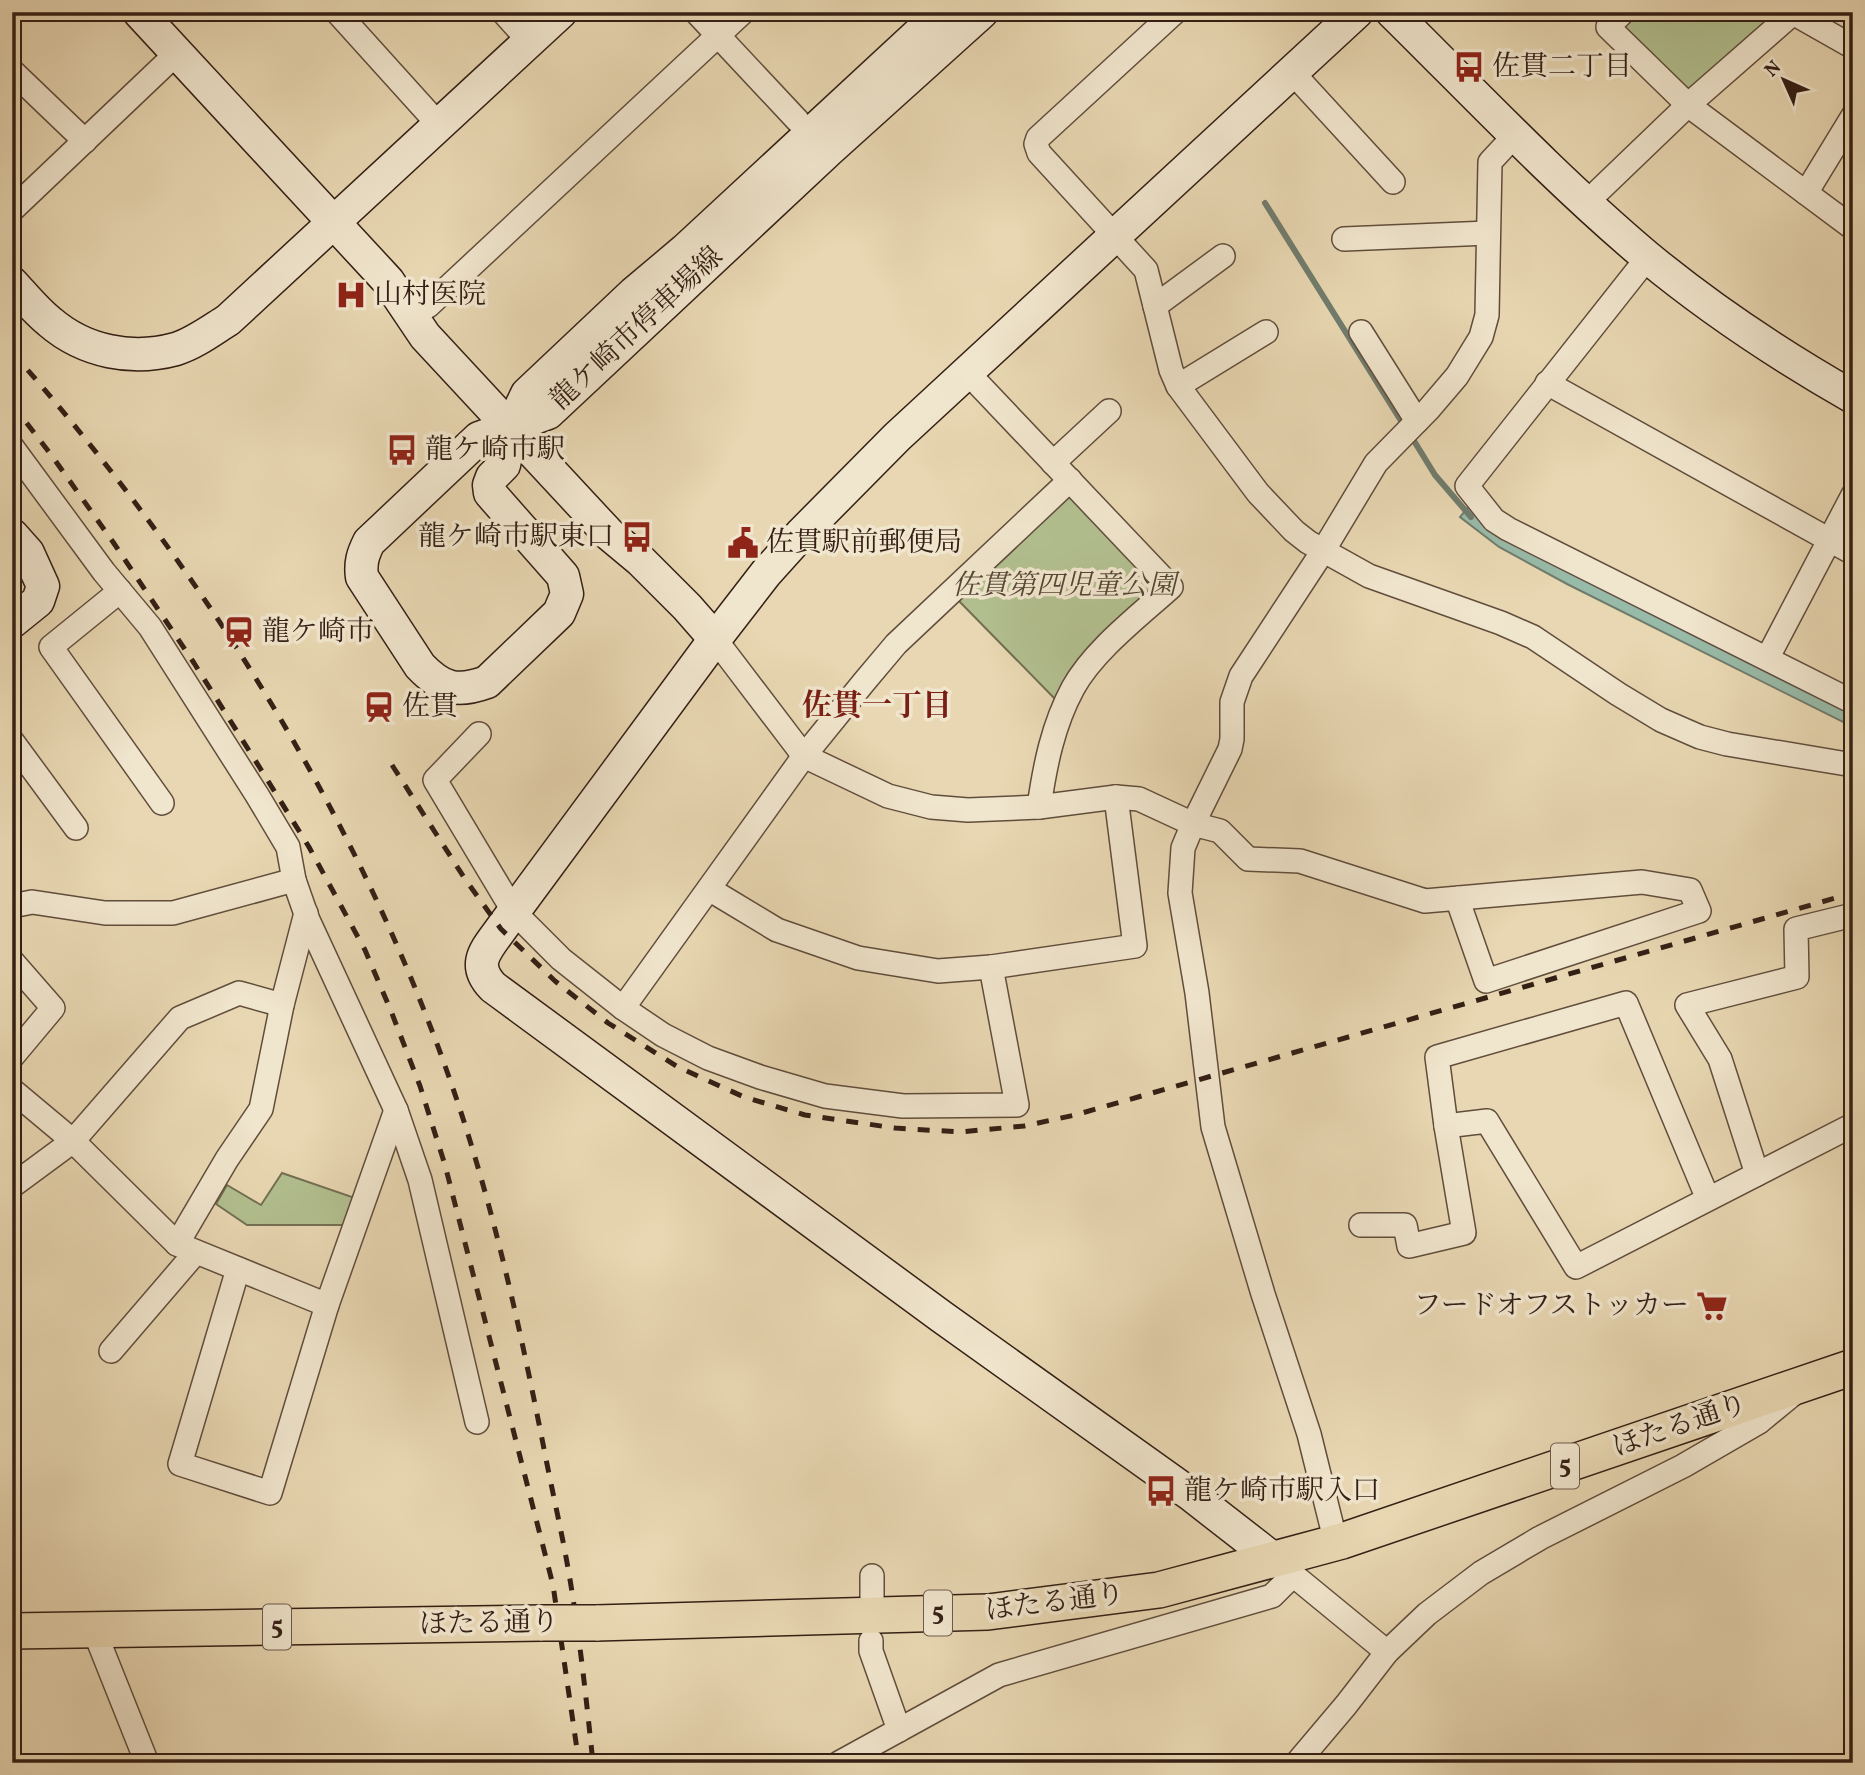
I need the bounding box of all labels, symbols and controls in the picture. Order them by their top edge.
north arrow [1750,46,1820,116]
place label: 佐貫二丁目 [1492,48,1632,87]
bus stop icon: 佐貫二丁目 [1452,50,1486,84]
text: N [1759,55,1788,83]
street label: 龍ケ崎市停車場線 [542,238,732,420]
place label: 山村医院 [374,276,486,315]
hospital icon: 山村医院 [334,278,368,312]
place label: 龍ケ崎市駅 [425,431,565,470]
bus stop icon: 龍ケ崎市駅 [385,433,419,467]
place label: 龍ケ崎市駅東口 [418,518,614,557]
bus stop icon: 龍ケ崎市駅東口 [620,520,654,554]
place label: 佐貫駅前郵便局 [766,524,962,563]
public building icon: 佐貫駅前郵便局 [726,526,760,560]
park label: 佐貫第四児童公園 [952,567,1180,606]
place label: 龍ケ崎市 [262,613,374,652]
station icon: 龍ケ崎市 [222,615,256,649]
district label: 佐貫一丁目 [802,686,952,728]
place label: 佐貫 [402,688,458,727]
station icon: 佐貫 [362,690,396,724]
place label: フードオフストッカー [1413,1287,1689,1326]
supermarket icon: フードオフストッカー [1695,1289,1729,1323]
street label: ほたる通り [1607,1385,1753,1467]
road number: 5 [1551,1443,1579,1488]
place label: 龍ケ崎市駅入口 [1184,1472,1380,1511]
bus stop icon: 龍ケ崎市駅入口 [1144,1474,1178,1508]
street label: ほたる通り [983,1575,1127,1631]
road number: 5 [924,1590,952,1636]
street label: ほたる通り [419,1603,559,1645]
road number: 5 [263,1604,291,1650]

